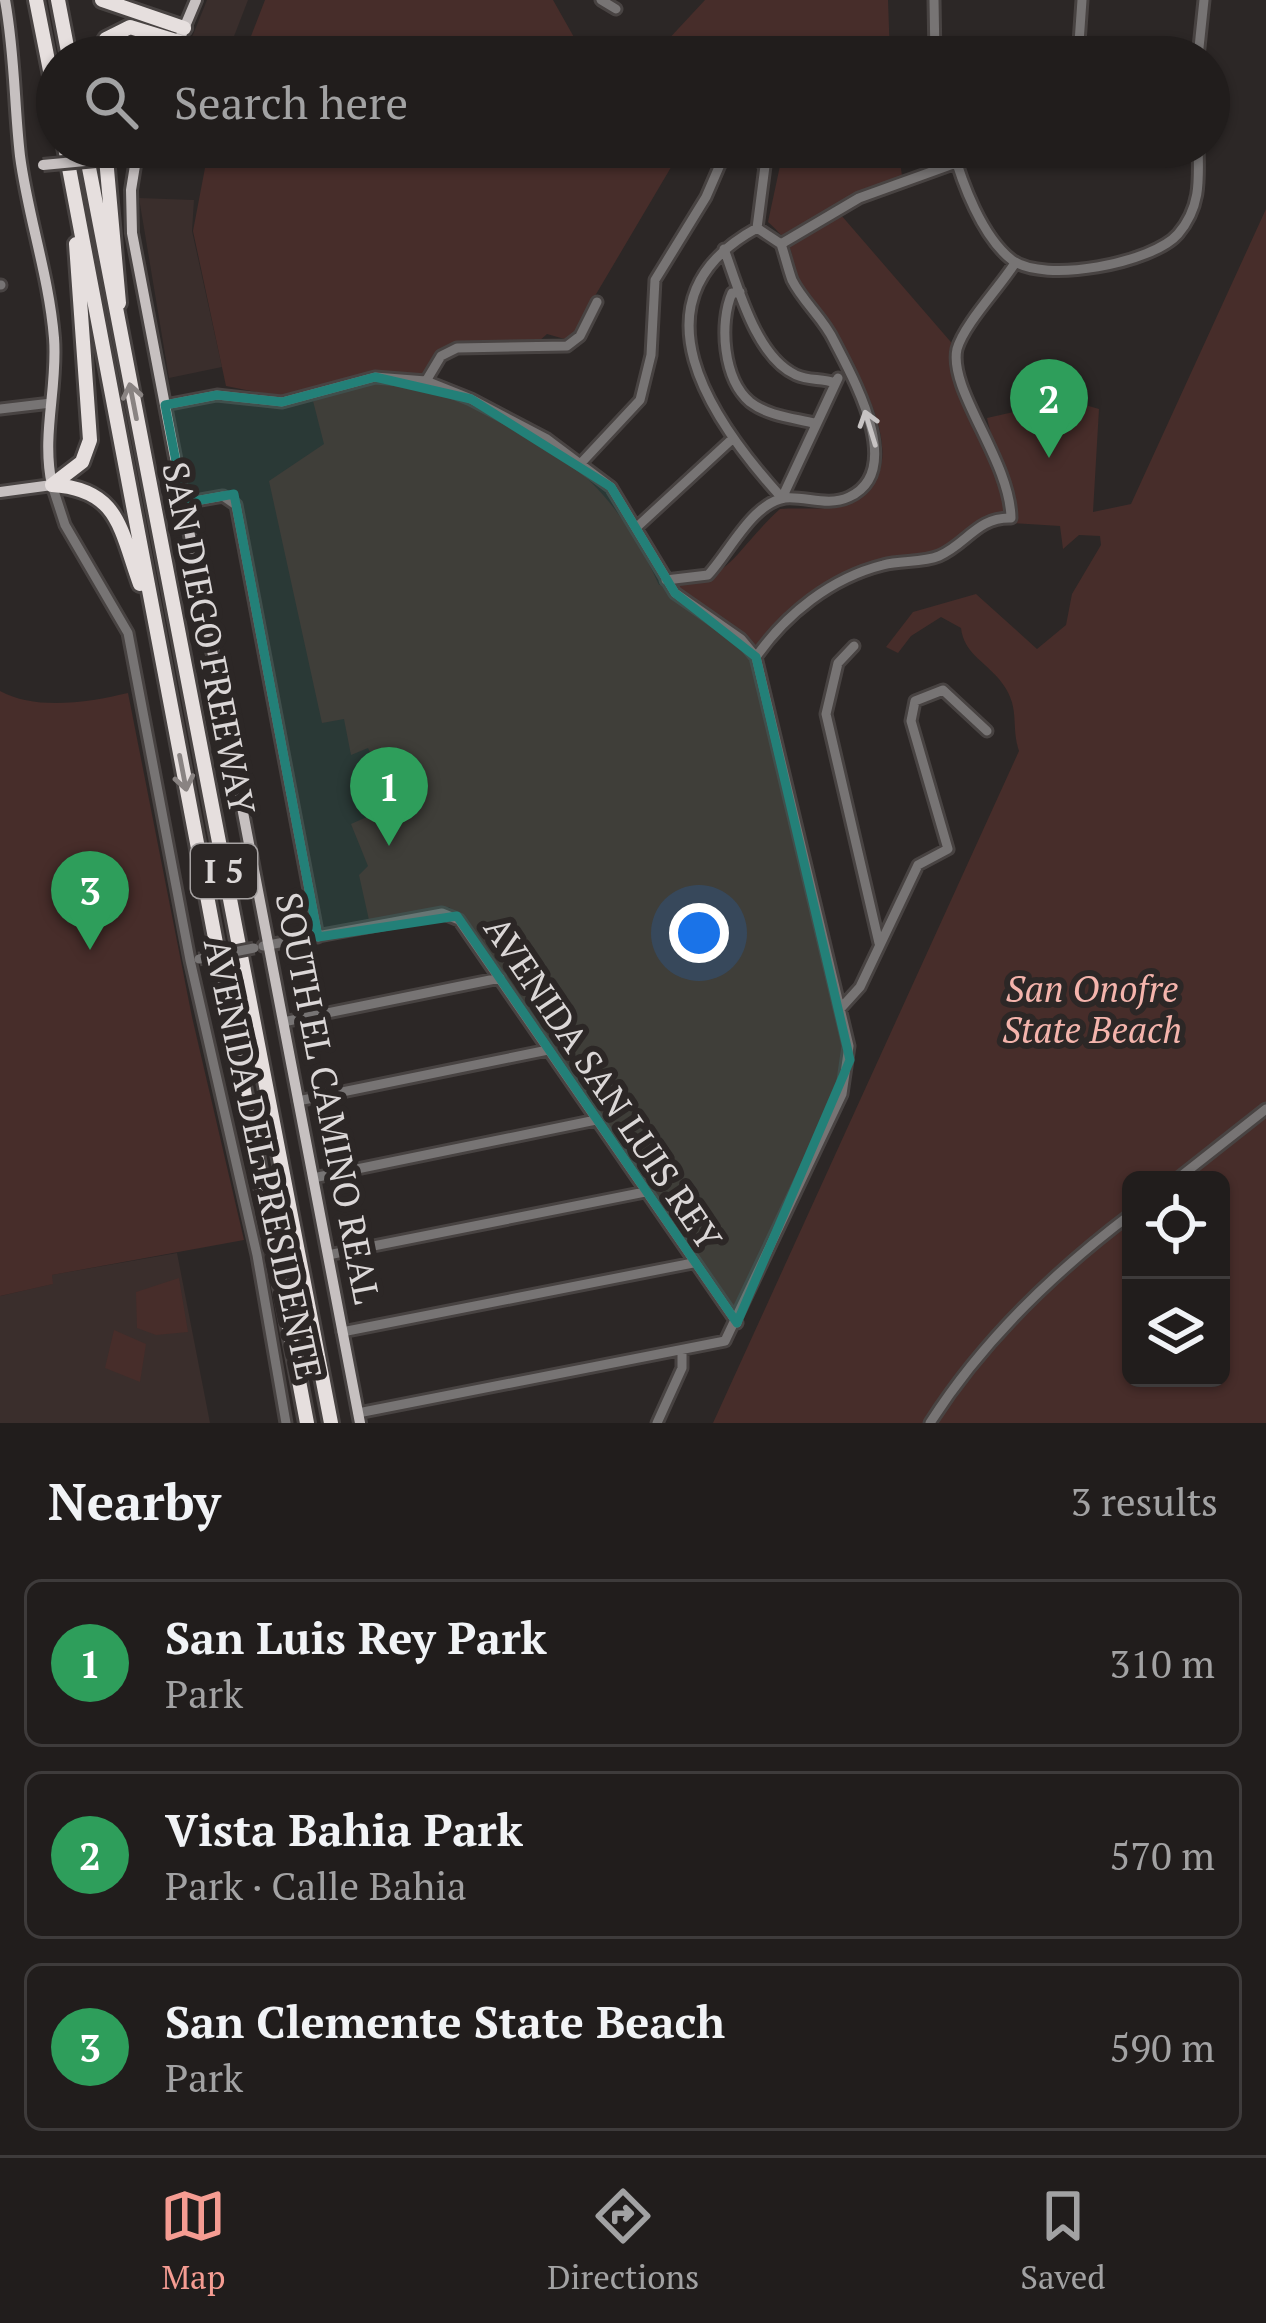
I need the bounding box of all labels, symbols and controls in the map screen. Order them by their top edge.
search box [36,36,1230,168]
icon: search [78,69,144,135]
text: Search here [174,72,408,132]
pin: 2 [1010,359,1088,458]
one-way arrow [121,382,143,421]
one-way arrow [858,410,880,448]
street label: SAN DIEGO FREEWAY [152,458,267,819]
pin: 1 [350,747,428,846]
one-way arrow [173,753,195,792]
road number: I 5 [191,844,257,898]
pin: 3 [51,851,129,950]
street label: SOUTH EL CAMINO REAL [266,888,391,1308]
your location [669,903,729,963]
street label: AVENIDA SAN LUIS REY [474,907,733,1259]
street label: AVENIDA DEL PRESIDENTE [194,934,333,1384]
park label: San Onofre State Beach [1002,965,1182,1053]
map controls [1122,1171,1230,1387]
button: locate [1122,1171,1230,1279]
button: layers [1122,1279,1230,1387]
text: Nearby [48,1467,221,1535]
text: 3 results [1071,1475,1218,1527]
text: San Luis Rey Park [165,1607,547,1667]
text: 1 [79,1637,101,1689]
text: 310 m [1110,1637,1215,1689]
text: Park [165,1667,243,1719]
text: Vista Bahia Park [165,1799,523,1859]
text: 2 [79,1829,101,1881]
text: 570 m [1110,1829,1215,1881]
text: Park · Calle Bahia [165,1859,467,1911]
text: San Clemente State Beach [165,1991,725,2051]
text: 3 [79,2021,101,2073]
text: 590 m [1110,2021,1215,2073]
text: Park [165,2051,243,2103]
tab: Map [160,2183,226,2298]
tab: Directions [547,2183,699,2298]
tab: Saved [1020,2183,1106,2298]

